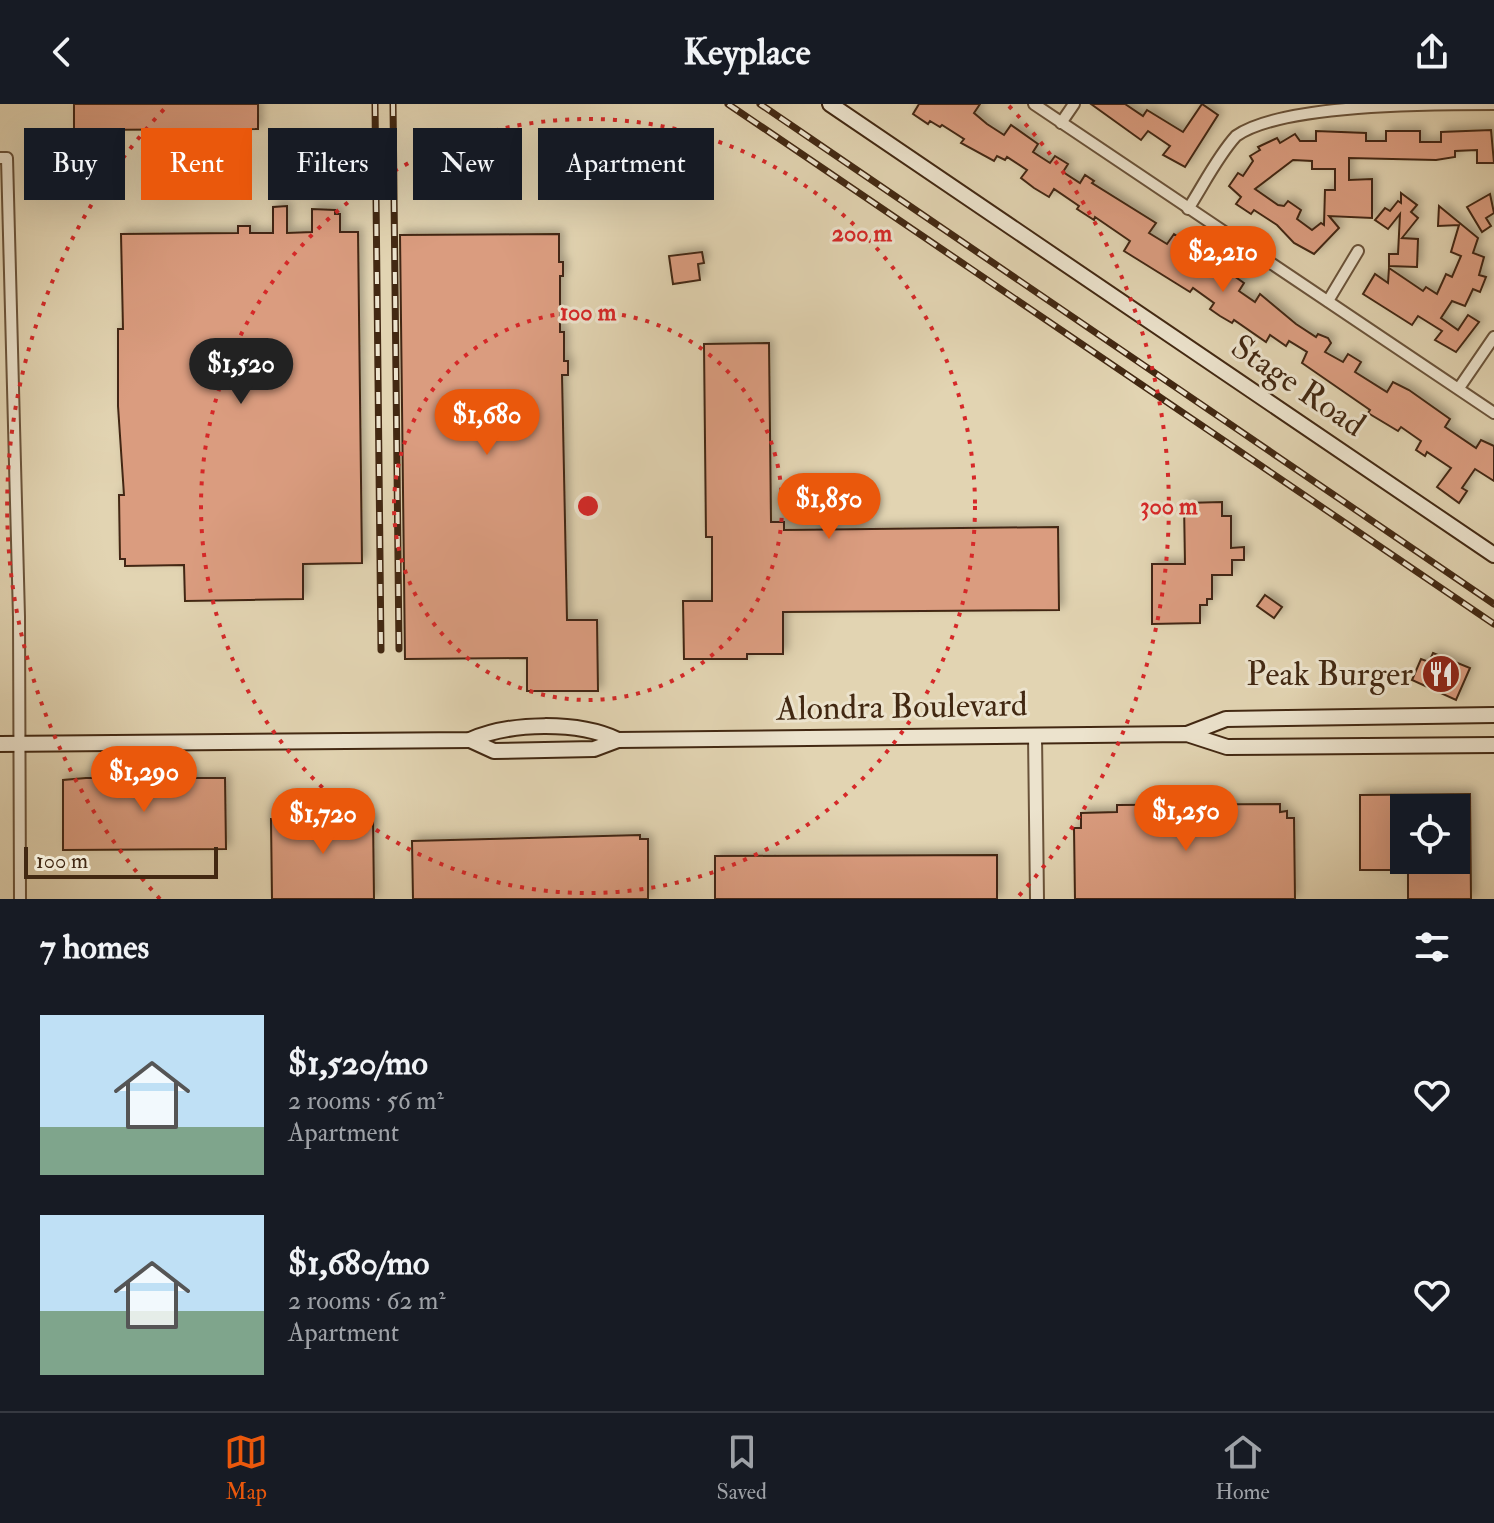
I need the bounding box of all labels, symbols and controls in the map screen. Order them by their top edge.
icon: back [40,30,84,74]
text: Keyplace [683,30,811,75]
icon: share [1410,30,1454,74]
chip: Buy [24,128,125,200]
chip: Rent [141,128,252,200]
chip: Filters [268,128,397,200]
chip: New [413,128,522,200]
chip: Apartment [538,128,714,200]
text: 200 m [832,218,893,249]
pin: $2,210 [1158,226,1288,294]
text: $2,210 [1188,236,1258,268]
text: 100 m [560,297,617,328]
street label: Stage Road [1223,325,1374,447]
pin: $1,520 [176,338,306,406]
text: $1,520 [207,348,275,380]
pin: $1,680 [422,389,552,457]
text: $1,680 [453,399,521,431]
pin: $1,850 [764,473,894,541]
text: $1,850 [796,483,862,515]
text: 300 m [1140,491,1198,522]
centre of rings [574,492,602,520]
place label: Peak Burger [1246,653,1413,696]
restaurant icon: Peak Burger [1420,653,1462,695]
street label: Alondra Boulevard [775,683,1028,731]
pin: $1,290 [79,746,209,814]
text: $1,290 [109,756,179,788]
pin: $1,250 [1121,785,1251,853]
pin: $1,720 [258,788,388,856]
map controls [1390,794,1470,874]
button: locate [1390,794,1470,874]
text: $1,250 [1152,795,1220,827]
text: $1,720 [289,798,357,830]
scale bar [24,843,218,879]
text: 100 m [36,847,88,875]
icon: filters [1410,925,1454,969]
text: 7 homes [40,926,149,969]
text: $1,520/mo [288,1042,428,1085]
icon: home [104,1047,200,1143]
icon: heart [1410,1073,1454,1117]
text: 2 rooms · 56 m² [288,1085,444,1117]
text: Apartment [288,1117,399,1149]
text: $1,680/mo [288,1242,429,1285]
icon: home [104,1247,200,1343]
icon: heart [1410,1273,1454,1317]
text: 2 rooms · 62 m² [288,1285,446,1317]
text: Apartment [288,1317,399,1349]
tab: Map [224,1430,268,1506]
tab: Saved [717,1430,767,1506]
tab: Home [1215,1430,1270,1506]

